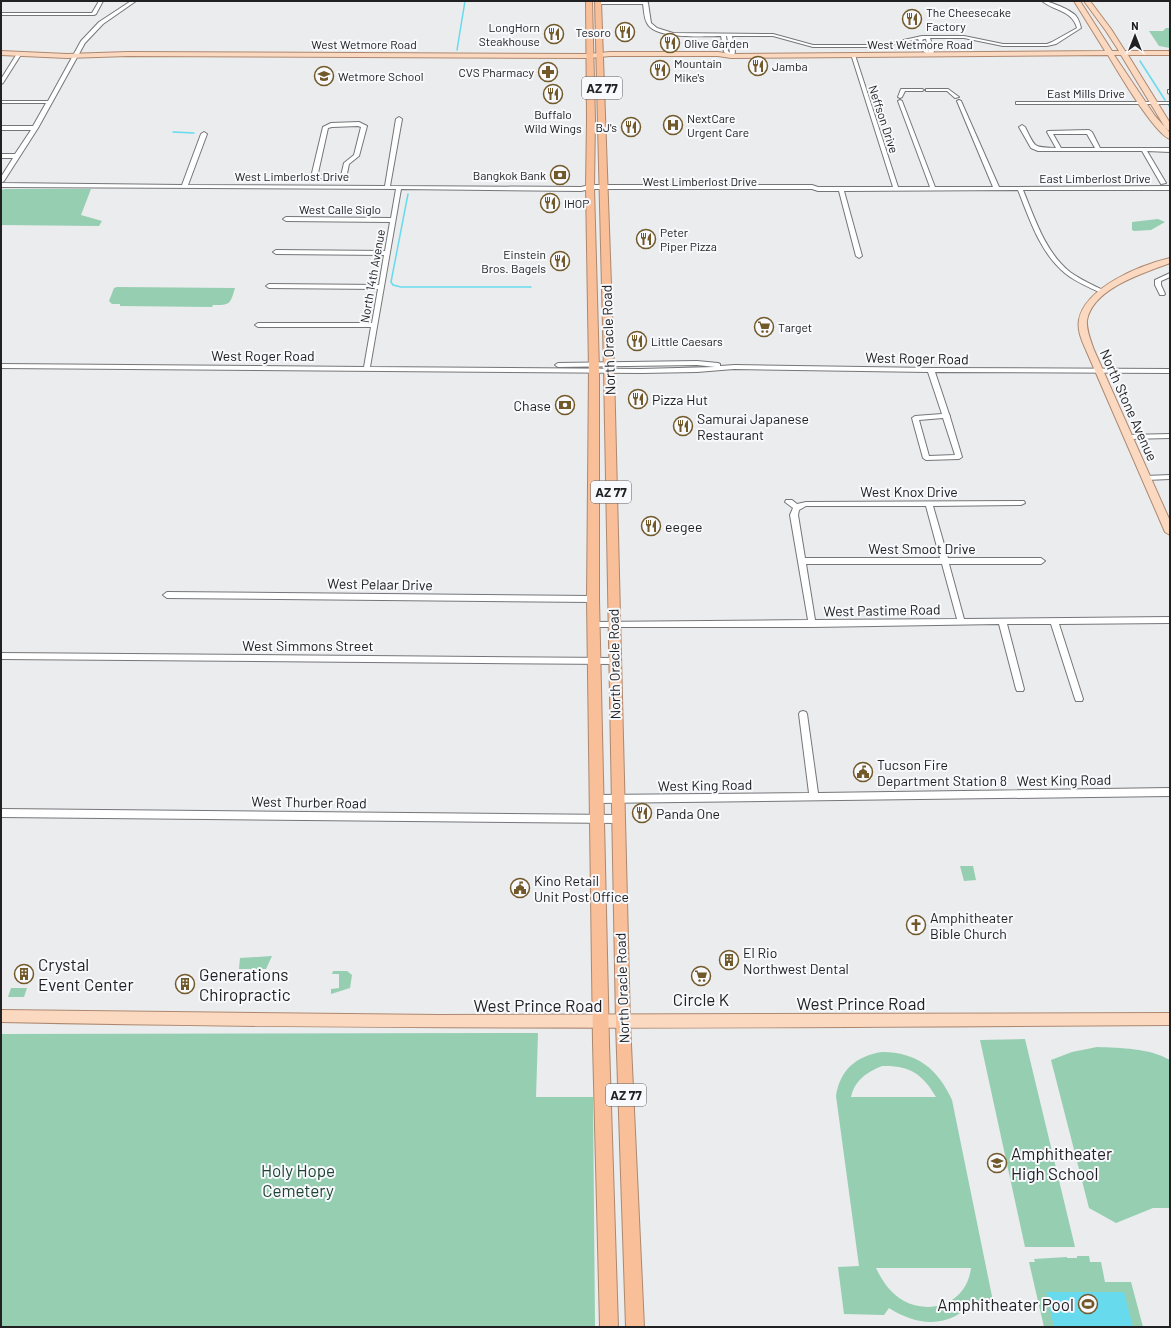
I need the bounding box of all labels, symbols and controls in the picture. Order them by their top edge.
place label: The Cheesecake Factory [926,5,1011,33]
restaurant icon: The Cheesecake Factory [901,8,923,30]
north arrow [1115,16,1155,56]
text: N [1131,19,1139,32]
place label: LongHorn Steakhouse [479,20,540,48]
restaurant icon: Tesoro [614,21,636,43]
restaurant icon: LongHorn Steakhouse [543,23,565,45]
place label: Tesoro [576,25,611,39]
restaurant icon: Olive Garden [659,32,681,54]
place label: Olive Garden [684,36,749,50]
street label: West Wetmore Road [311,37,417,51]
street label: West Wetmore Road [867,37,973,51]
restaurant icon: Jamba [747,55,769,77]
place label: Mountain Mike's [674,56,722,84]
restaurant icon: Mountain Mike's [649,59,671,81]
place label: Jamba [772,59,808,73]
pharmacy icon: CVS Pharmacy [537,61,559,83]
school or university icon: Wetmore School [313,65,335,87]
place label: CVS Pharmacy [459,65,534,79]
place label: Wetmore School [338,69,424,83]
road number: AZ 77 [582,77,622,99]
restaurant icon: Buffalo Wild Wings [542,83,564,105]
street label: Neffson Drive [866,83,902,155]
street label: East Mills Drive [1047,86,1125,100]
place label: Buffalo Wild Wings [524,107,582,135]
place label: NextCare Urgent Care [687,111,749,139]
hospital icon: NextCare Urgent Care [662,114,684,136]
restaurant icon: BJ's [620,116,642,138]
place label: BJ's [596,120,617,134]
bank icon: Bangkok Bank [549,164,571,186]
place label: Bangkok Bank [473,168,546,182]
street label: West Limberlost Drive [235,169,349,183]
street label: East Limberlost Drive [1039,171,1151,185]
street label: West Limberlost Drive [643,174,757,188]
restaurant icon: IHOP [539,192,561,214]
place label: IHOP [564,196,589,210]
street label: West Calle Siglo [299,202,381,216]
place label: Peter Piper Pizza [660,225,717,253]
street label: North 14th Avenue [357,228,387,324]
restaurant icon: Peter Piper Pizza [635,228,657,250]
place label: Einstein Bros. Bagels [481,247,546,275]
restaurant icon: Einstein Bros. Bagels [549,250,571,272]
street label: North Oracle Road [598,284,618,396]
supermarket icon: Target [753,316,775,338]
place label: Target [778,320,812,334]
restaurant icon: Little Caesars [626,330,648,352]
place label: Little Caesars [651,334,723,348]
street label: North Stone Avenue [1097,346,1161,464]
street label: West Roger Road [211,347,315,364]
street label: West Roger Road [865,349,969,367]
restaurant icon: Pizza Hut [627,388,649,410]
place label: Pizza Hut [652,391,708,408]
bank icon: Chase [554,394,576,416]
place label: Chase [514,397,551,414]
place label: Samurai Japanese Restaurant [697,410,809,443]
restaurant icon: Samurai Japanese Restaurant [672,415,694,437]
road number: AZ 77 [591,481,631,503]
street label: West Knox Drive [860,483,958,500]
restaurant icon: eegee [640,515,662,537]
place label: eegee [665,518,702,535]
street label: West Smoot Drive [868,540,976,557]
street label: West Pelaar Drive [327,575,433,593]
street label: West Pastime Road [823,600,941,620]
street label: North Oracle Road [605,609,623,719]
street label: West Simmons Street [242,637,374,654]
place label: Tucson Fire Department Station 8 [877,756,1007,789]
public building icon: Tucson Fire Department Station 8 [852,761,874,783]
street label: West King Road [1017,771,1111,789]
street label: West King Road [658,776,752,794]
street label: West Thurber Road [251,792,367,812]
restaurant icon: Panda One [631,802,653,824]
place label: Panda One [656,805,720,822]
place label: Kino Retail Unit Post Office [534,872,629,905]
public building icon: Kino Retail Unit Post Office [509,877,531,899]
place label: Amphitheater Bible Church [930,909,1013,942]
church icon: Amphitheater Bible Church [905,914,927,936]
street label: North Oracle Road [612,932,632,1044]
place label: El Rio Northwest Dental [743,944,849,977]
building icon: El Rio Northwest Dental [718,949,740,971]
place label: Crystal Event Center [38,954,134,994]
building icon: Crystal Event Center [13,963,35,985]
place label: Generations Chiropractic [199,964,291,1004]
supermarket icon: Circle K [690,965,712,987]
building icon: Generations Chiropractic [174,973,196,995]
place label: Circle K [673,989,729,1009]
street label: West Prince Road [796,993,926,1013]
street label: West Prince Road [473,995,603,1015]
road number: AZ 77 [606,1084,646,1106]
place label: Amphitheater High School [1011,1143,1112,1183]
school or university icon: Amphitheater High School [986,1152,1008,1174]
park label: Holy Hope Cemetery [261,1160,335,1200]
sports icon: Amphitheater Pool [1077,1293,1099,1315]
place label: Amphitheater Pool [937,1294,1074,1314]

